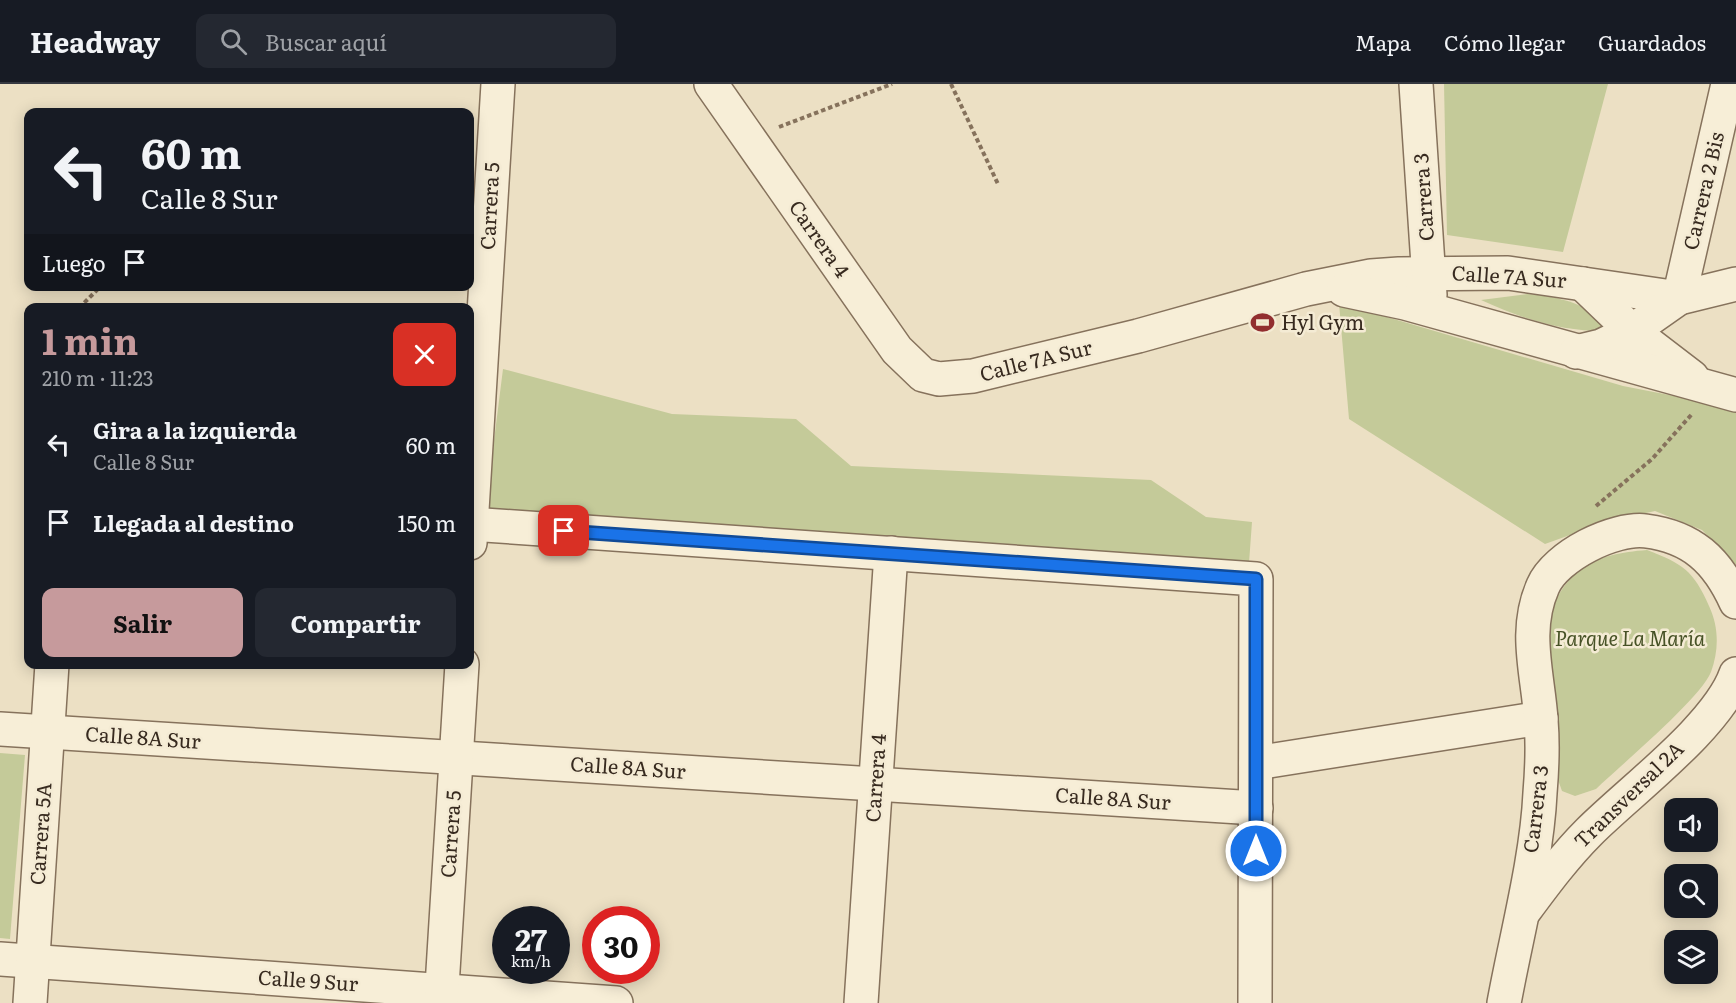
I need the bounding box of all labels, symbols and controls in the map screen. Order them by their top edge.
search box [196,14,616,68]
text: Headway [30,20,160,62]
icon: search [217,25,250,58]
text: Buscar aquí [265,25,387,58]
text: Mapa [1355,26,1411,57]
text: Cómo llegar [1444,26,1565,57]
text: Guardados [1598,26,1706,57]
text: 60 m [141,120,242,182]
street label: Carrera 2 Bis [1674,128,1730,253]
icon: left [42,132,120,210]
street label: Carrera 3 [1404,152,1440,242]
street label: Carrera 5 [471,161,505,250]
text: Calle 8 Sur [141,177,277,217]
street label: Carrera 4 [783,193,858,283]
text: Luego [42,246,106,279]
icon: arrive [118,246,151,279]
street label: Calle 7A Sur [1451,256,1568,294]
place label: Hyl Gym [1281,306,1364,336]
sports icon: Hyl Gym [1250,310,1276,336]
text: 1 min [42,313,138,366]
button: close [393,323,456,386]
street label: Calle 7A Sur [976,330,1095,388]
text: 210 m · 11:23 [42,362,154,392]
text: Gira a la izquierda [93,413,297,446]
icon: left [42,428,75,461]
text: 60 m [406,428,456,461]
text: Calle 8 Sur [93,446,194,476]
pin [538,505,589,556]
icon: arrive [42,506,75,539]
text: Llegada al destino [93,506,294,539]
text: 150 m [397,506,456,539]
icon: arrive [547,514,580,547]
button: Salir [42,588,243,657]
button: Compartir [255,588,456,657]
park label: Parque La María [1555,622,1706,652]
street label: Calle 8A Sur [84,717,202,755]
street label: Carrera 4 [856,733,892,823]
street label: Transversal 2A [1566,733,1690,854]
street label: Calle 8A Sur [569,747,687,785]
street label: Carrera 3 [1514,763,1554,854]
street label: Calle 8A Sur [1054,778,1172,816]
street label: Carrera 5A [20,781,58,886]
street label: Carrera 5 [431,789,467,879]
map controls [1664,798,1718,984]
button: sound [1664,798,1718,852]
position arrow [1224,819,1288,883]
button: search [1664,864,1718,918]
speed limit sign: 30 [582,906,660,984]
text: 27 [515,916,547,960]
button: layers [1664,930,1718,984]
text: km/h [511,949,551,972]
street label: Calle 9 Sur [257,961,360,998]

